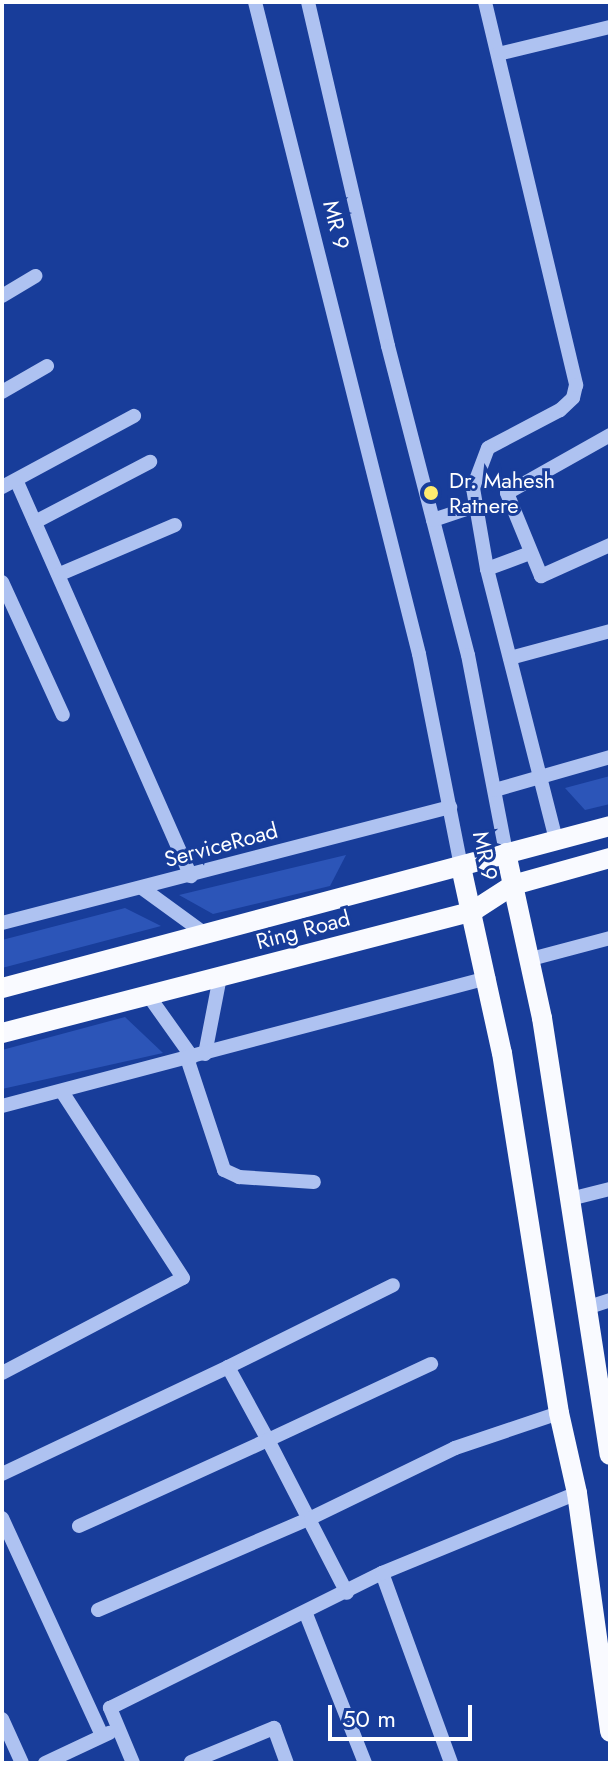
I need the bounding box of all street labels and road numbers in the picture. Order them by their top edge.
street label: MR 9 [317,198,355,252]
street label: ServiceRoad [161,817,281,873]
street label: MR 9 [467,829,503,883]
street label: Ring Road [253,905,353,955]

